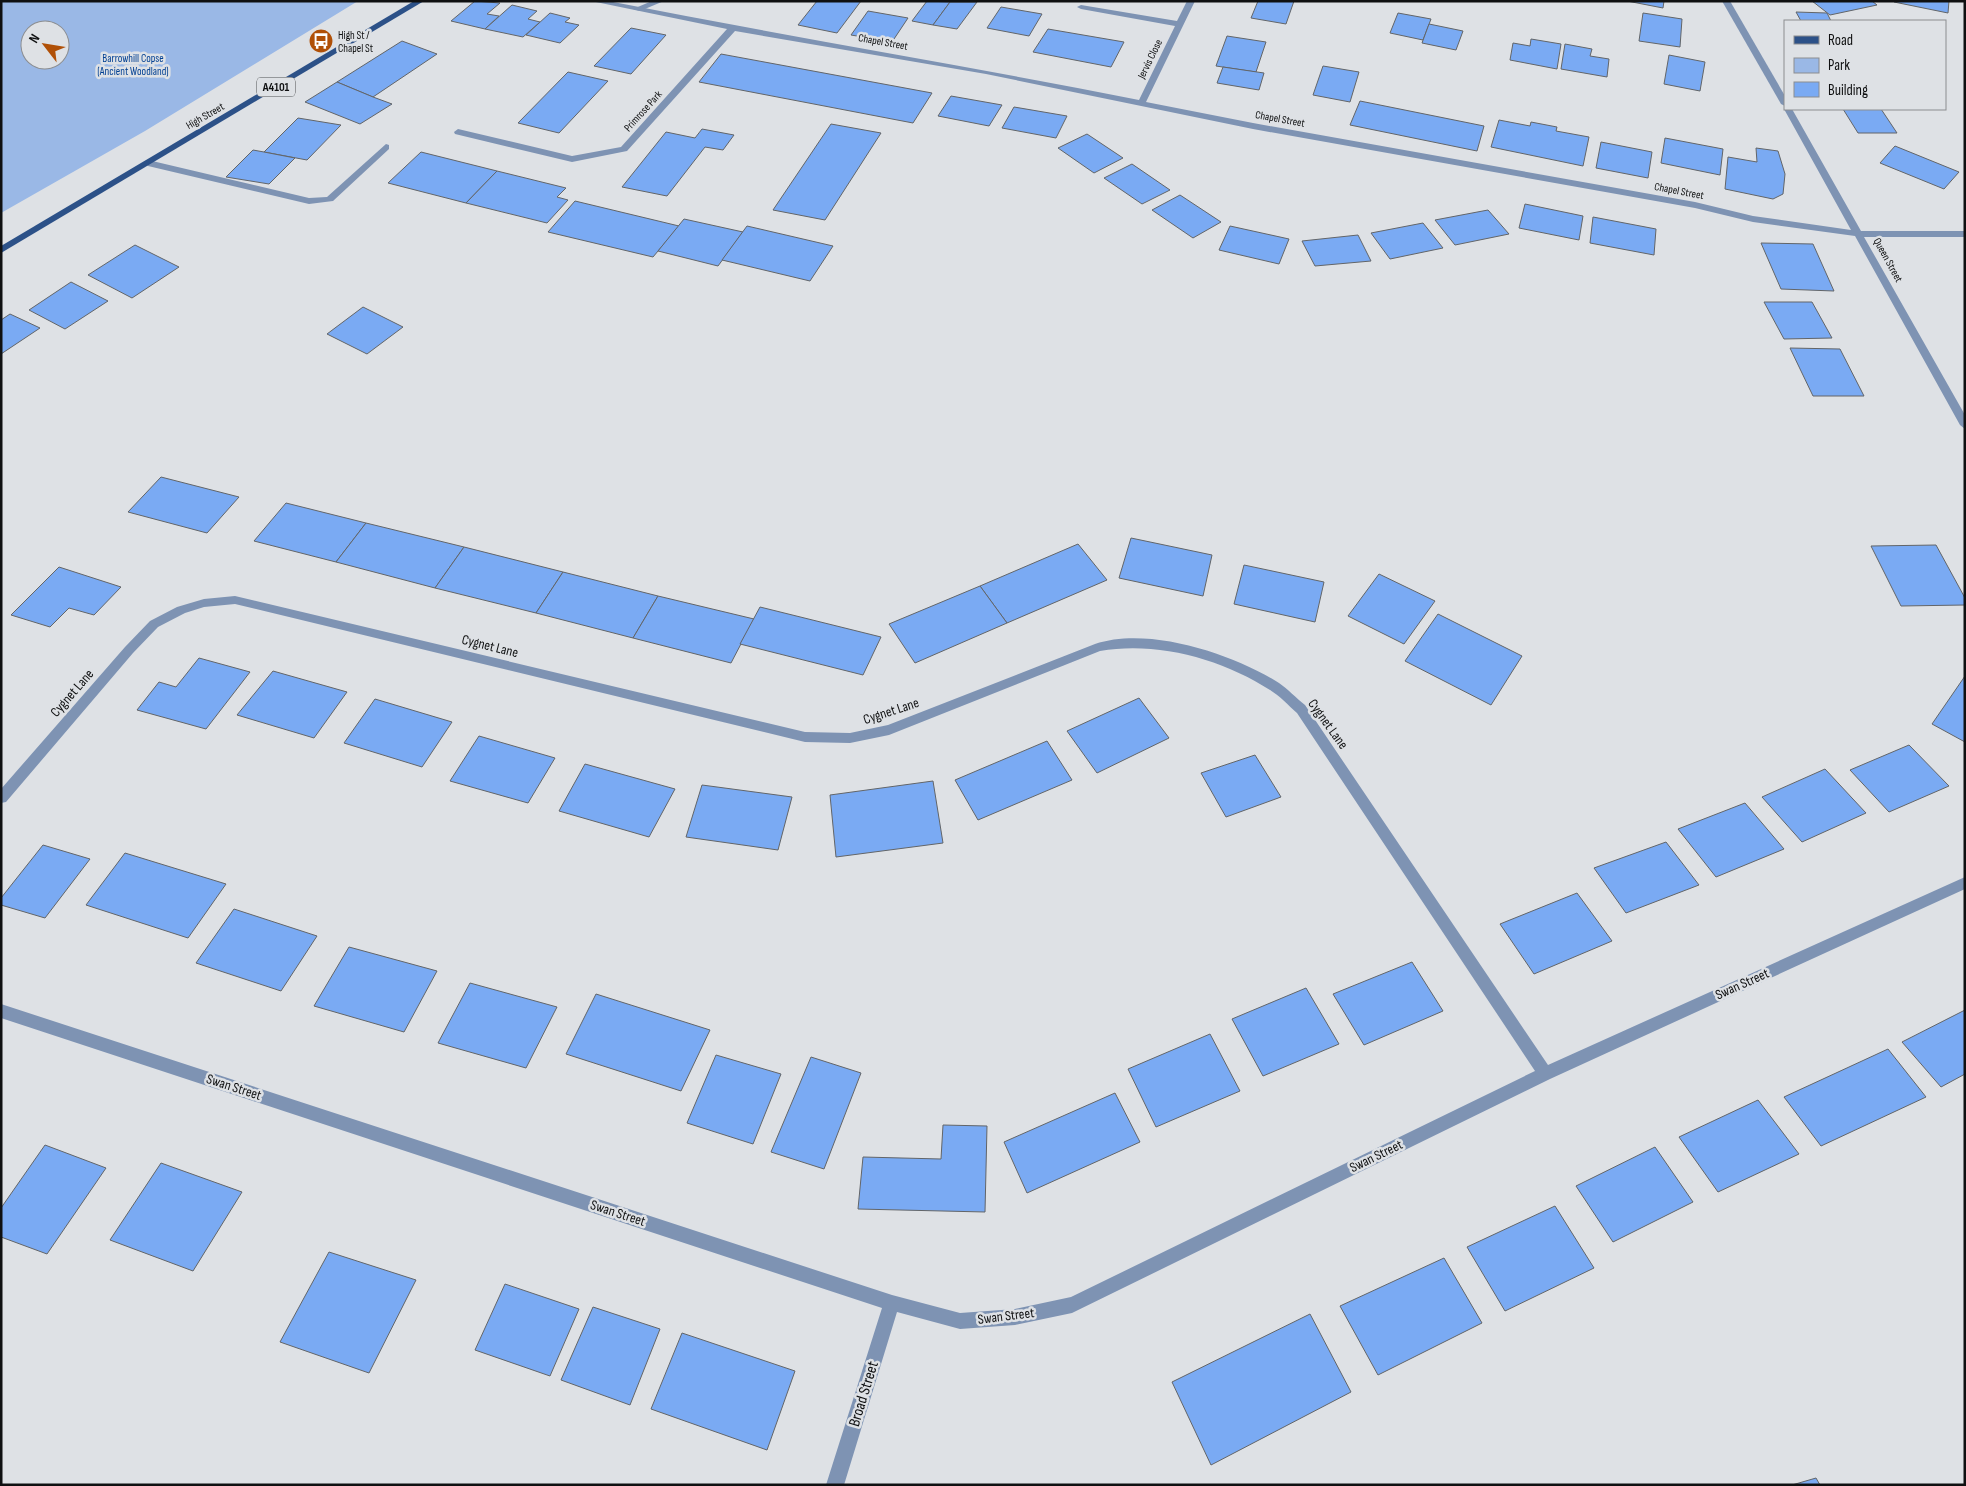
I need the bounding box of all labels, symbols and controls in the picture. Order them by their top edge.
north arrow [20,20,70,70]
legend [1784,20,1946,110]
bus stop icon: High St / Chapel St [308,28,334,54]
place label: High St / Chapel St [338,29,374,55]
text: N [25,31,43,46]
street label: Chapel Street [857,31,910,53]
text: Road [1828,31,1853,50]
street label: Jervis Close [1134,37,1165,82]
park label: Barrowhill Copse (Ancient Woodland) [97,52,169,78]
text: Park [1828,56,1850,75]
road number: A4101 [257,77,295,96]
text: Building [1828,81,1868,100]
street label: Primrose Park [621,87,665,134]
street label: High Street [184,100,227,132]
street label: Chapel Street [1254,108,1307,130]
street label: Chapel Street [1653,180,1706,202]
street label: Queen Street [1871,236,1906,285]
street label: Cygnet Lane [460,631,520,661]
street label: Cygnet Lane [47,666,97,720]
street label: Cygnet Lane [861,694,921,728]
street label: Cygnet Lane [1304,696,1352,752]
street label: Swan Street [1713,965,1771,1003]
street label: Swan Street [204,1070,264,1104]
street label: Swan Street [1347,1136,1405,1176]
street label: Swan Street [588,1196,648,1230]
street label: Swan Street [977,1304,1035,1328]
street label: Broad Street [845,1359,883,1429]

